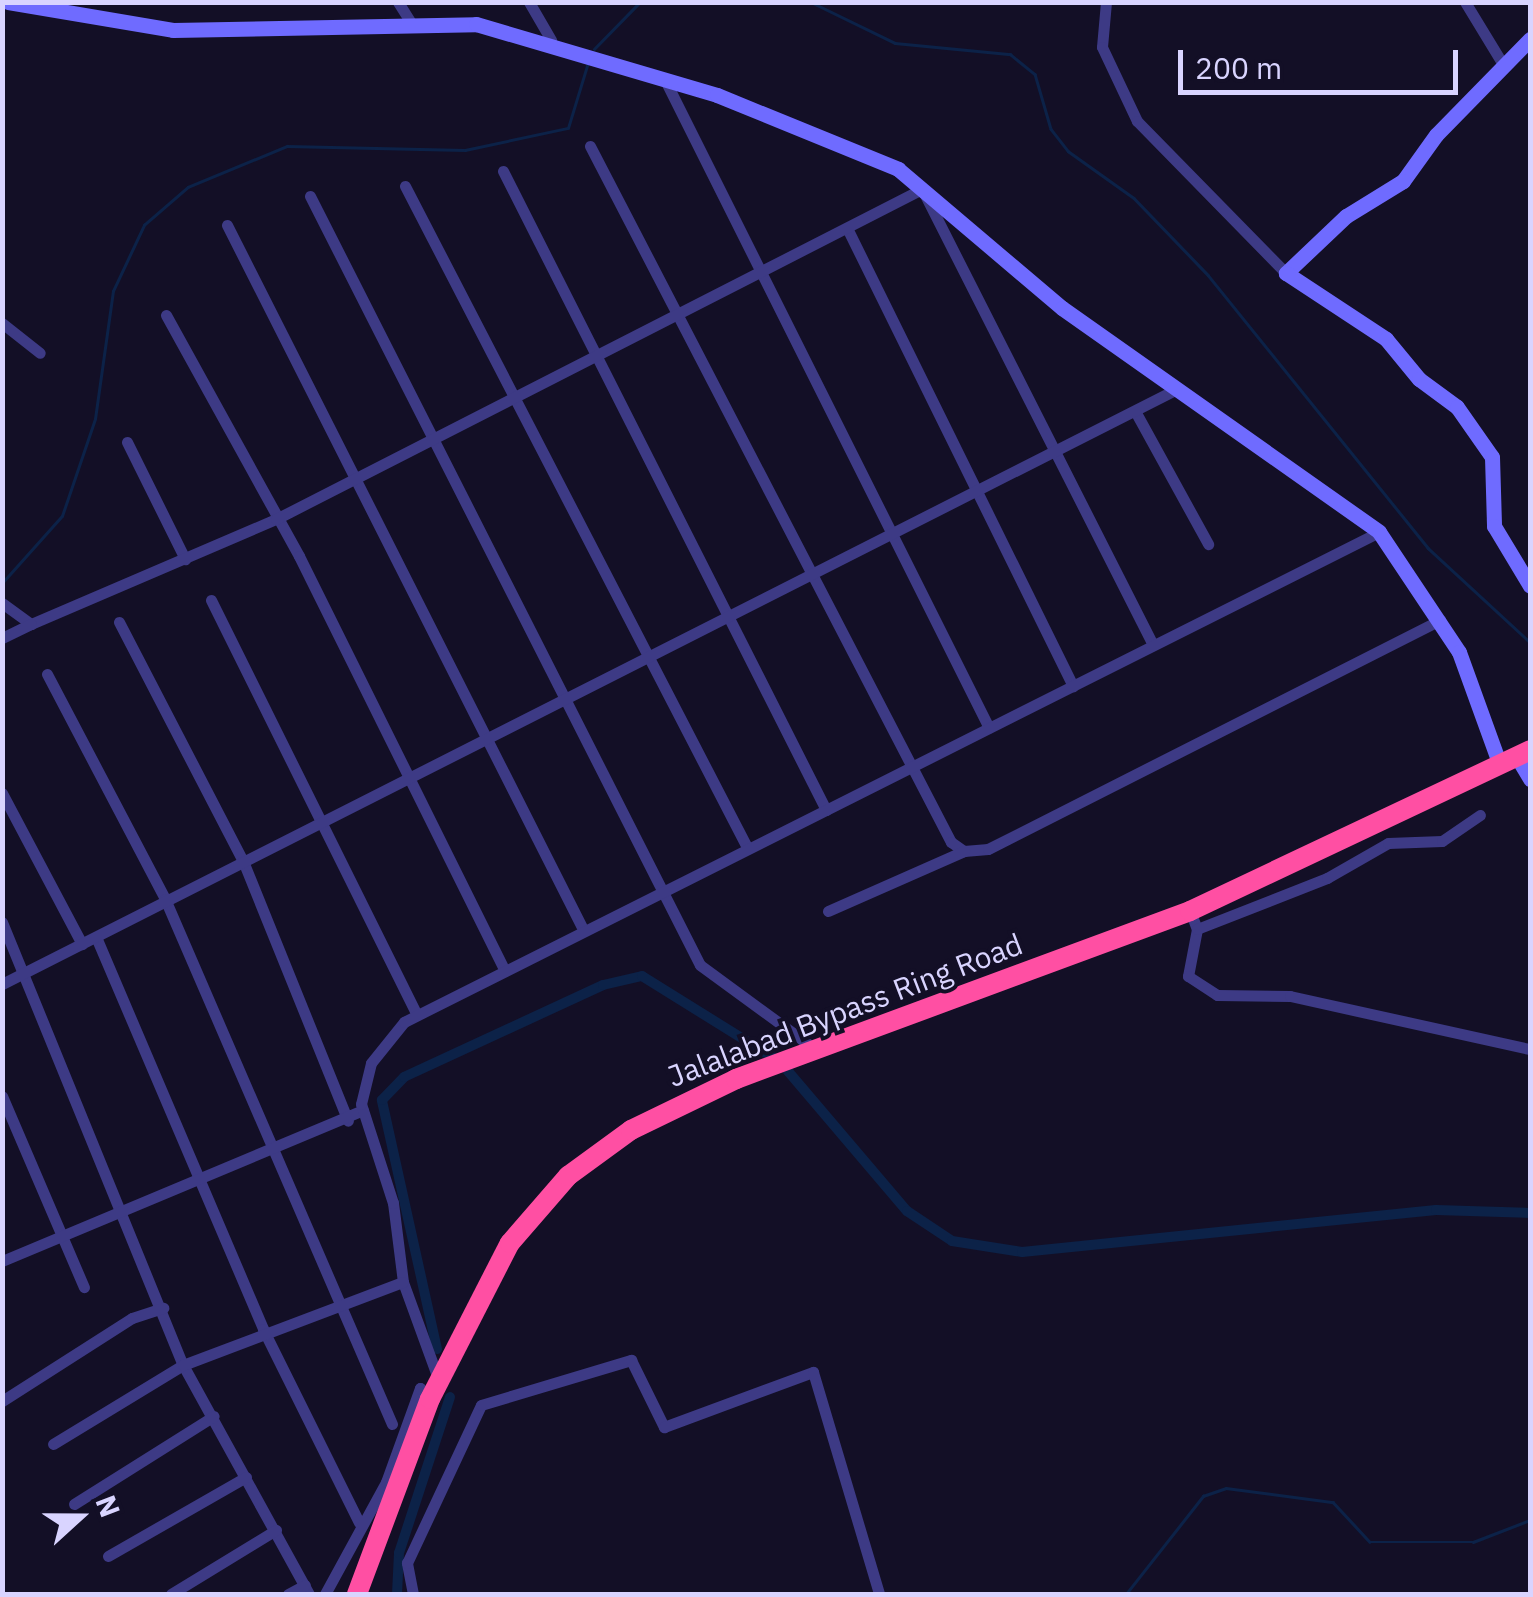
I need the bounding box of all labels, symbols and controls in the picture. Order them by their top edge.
scale bar [1183,30,1463,92]
text: 200 m [1195,48,1282,87]
street label: Jalalabad Bypass Ring Road [663,926,1027,1094]
north arrow [30,1467,130,1567]
text: N [88,1490,129,1522]

